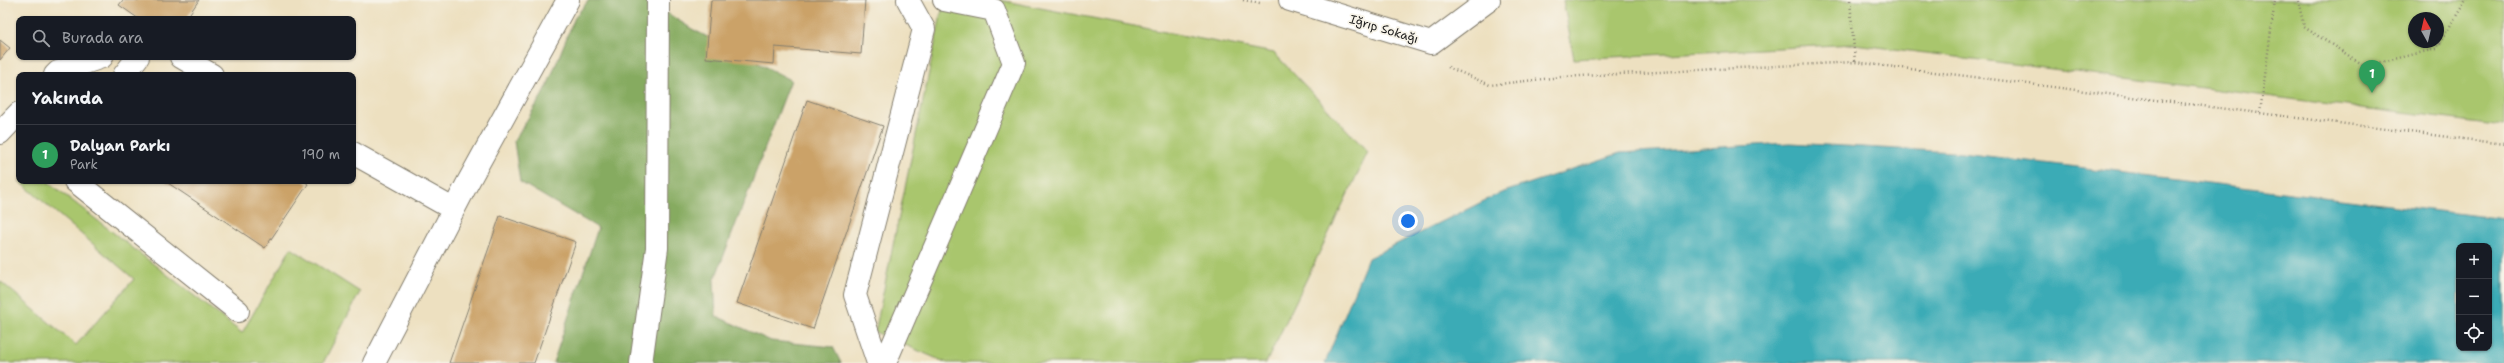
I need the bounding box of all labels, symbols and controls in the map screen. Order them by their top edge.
street label: Iğrıp Sokağı [1348,11,1420,47]
north arrow [2408,12,2444,48]
search box [16,16,356,60]
icon: search [30,27,52,49]
text: Burada ara [62,28,143,48]
pin: 1 [2359,60,2385,93]
text: Yakında [32,87,103,109]
text: Dalyan Parkı [70,136,170,156]
text: 1 [42,146,48,163]
text: 190 m [301,146,340,163]
text: Park [70,156,98,173]
your location [1398,211,1418,231]
map controls [2456,243,2492,351]
button: + [2456,243,2492,279]
button: − [2456,279,2492,315]
button: locate [2456,315,2492,351]

